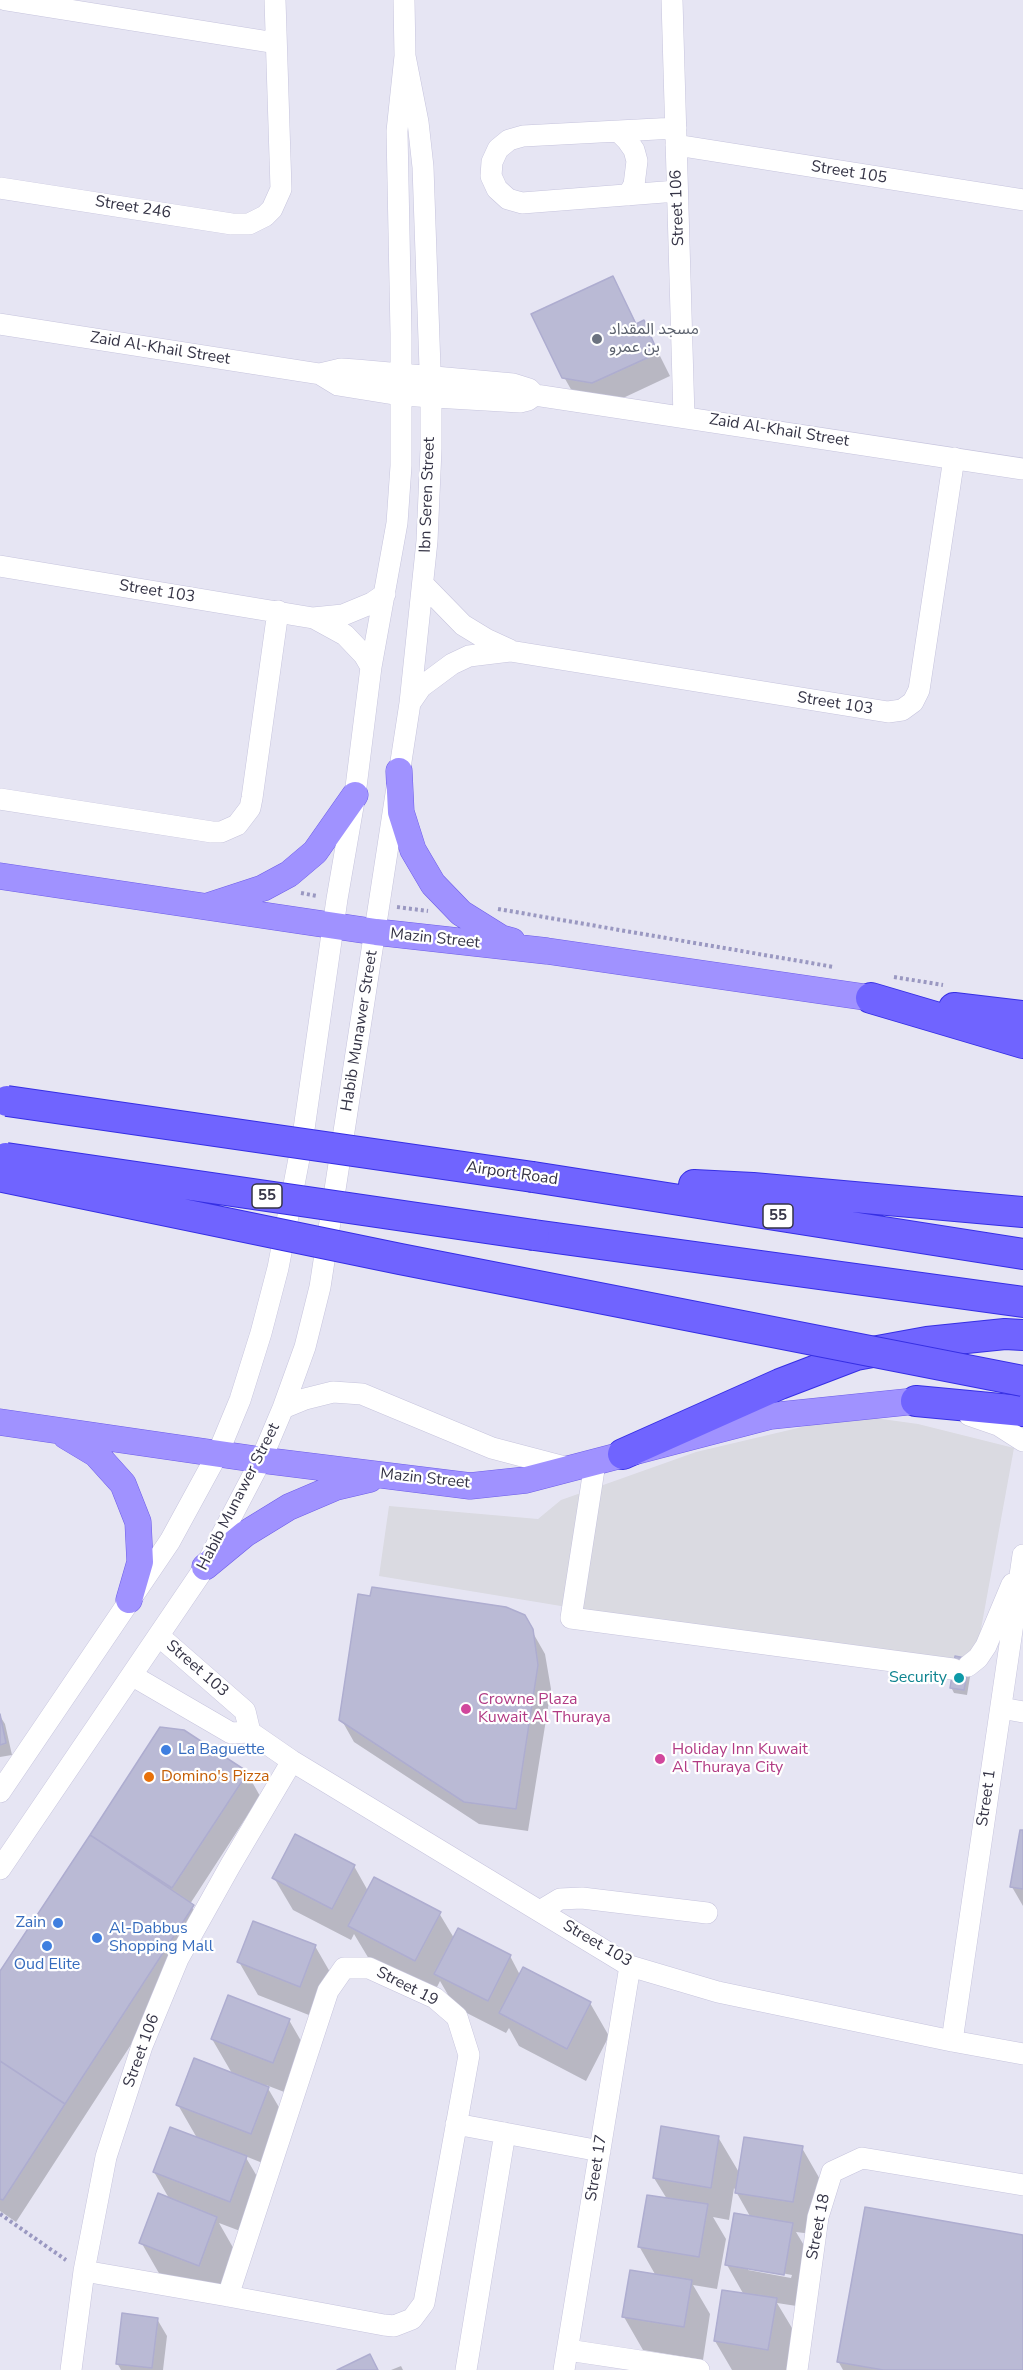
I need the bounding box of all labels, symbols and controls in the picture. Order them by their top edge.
street label: Street 105 [810,158,888,188]
street label: Street 106 [667,169,689,247]
street label: Street 246 [94,193,172,223]
place label: مسجد المقداد بن عمرو [609,320,699,358]
street label: Zaid Al-Khail Street [89,328,231,370]
marker: مسجد المقداد بن عمرو [590,332,604,346]
street label: Zaid Al-Khail Street [708,410,850,452]
street label: Ibn Seren Street [416,437,440,553]
street label: Street 103 [118,577,196,607]
street label: Street 103 [796,689,874,719]
street label: Mazin Street [389,925,481,953]
street label: Habib Munawer Street [338,949,382,1113]
street label: Airport Road [465,1158,559,1190]
road number: 55 [252,1184,282,1208]
road number: 55 [763,1204,793,1228]
street label: Habib Munawer Street [194,1420,284,1574]
street label: Mazin Street [379,1465,471,1493]
street label: Street 103 [162,1637,232,1701]
place label: Security [889,1668,947,1688]
marker: Security [952,1671,966,1685]
place label: Crowne Plaza Kuwait Al Thuraya [478,1690,611,1728]
marker: Crowne Plaza Kuwait Al Thuraya [459,1702,473,1716]
place label: La Baguette [178,1740,265,1760]
place label: Holiday Inn Kuwait Al Thuraya City [672,1740,808,1778]
marker: La Baguette [159,1743,173,1757]
marker: Holiday Inn Kuwait Al Thuraya City [653,1752,667,1766]
place label: Domino's Pizza [161,1767,270,1787]
street label: Street 1 [974,1768,1000,1828]
marker: Domino's Pizza [142,1770,156,1784]
place label: Zain [15,1913,46,1933]
marker: Zain [51,1916,65,1930]
street label: Street 103 [559,1917,635,1971]
place label: Al-Dabbus Shopping Mall [109,1919,213,1957]
marker: Al-Dabbus Shopping Mall [90,1931,104,1945]
marker: Oud Elite [40,1939,54,1953]
place label: Oud Elite [14,1955,80,1975]
street label: Street 19 [373,1963,441,2011]
street label: Street 106 [120,2012,164,2090]
street label: Street 17 [582,2133,612,2203]
street label: Street 18 [803,2192,835,2262]

